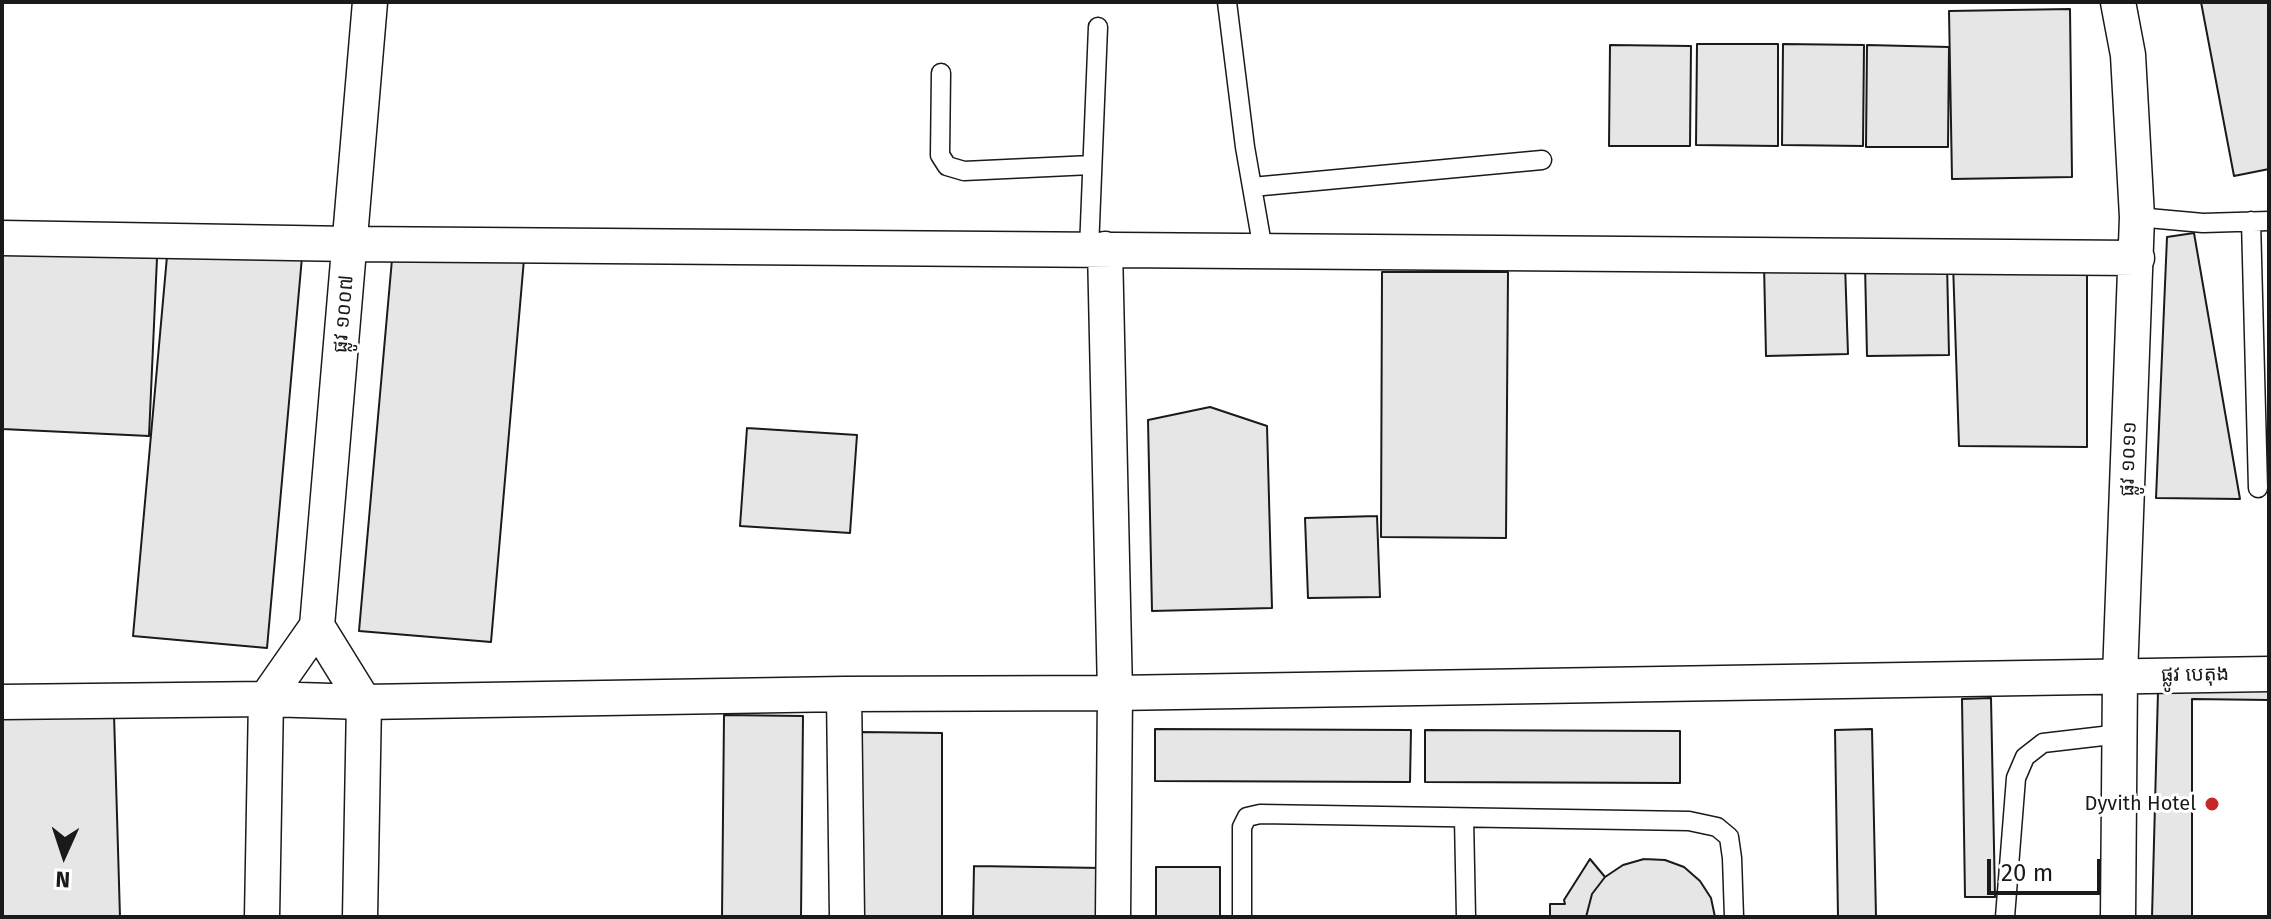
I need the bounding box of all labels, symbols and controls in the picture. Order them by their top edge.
street label: ផ្លូវ ១០០៧ [329,274,359,354]
street label: ផ្លូវ ១០១១ [2116,421,2142,497]
street label: ផ្លូវ បេតុង [2161,662,2229,688]
place label: Dyvith Hotel [2085,792,2196,816]
marker: Dyvith Hotel [2203,795,2221,813]
north arrow [24,815,104,895]
scale bar [1991,843,2105,893]
text: 20 m [2001,859,2053,887]
text: N [55,866,71,893]

